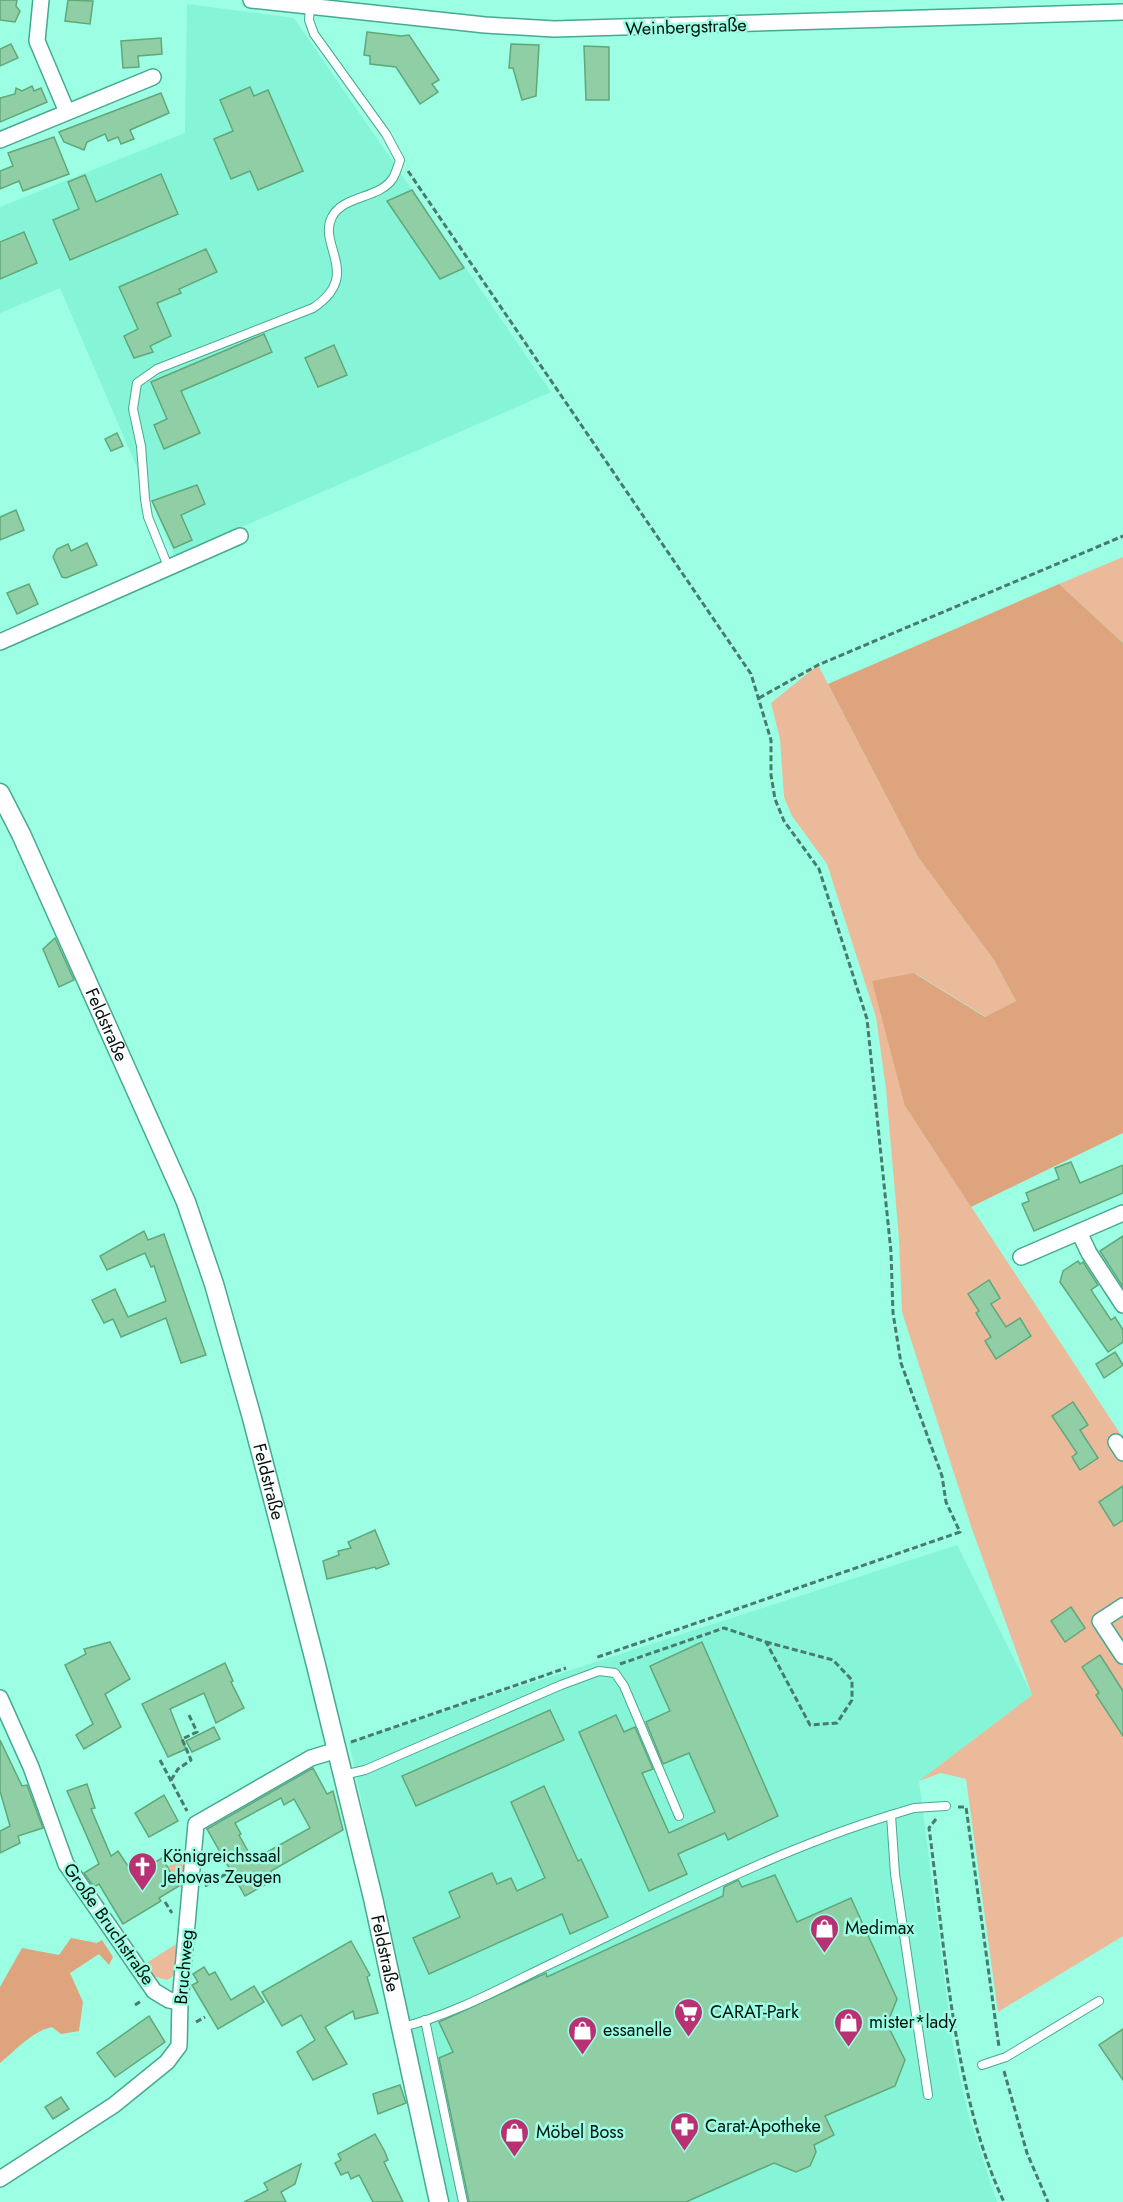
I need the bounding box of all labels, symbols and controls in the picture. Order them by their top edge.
street label: Weinbergstraße [625,12,747,42]
street label: Feldstraße [79,984,134,1066]
street label: Feldstraße [246,1441,291,1523]
place label: Königreichssaal Jehovas Zeugen [161,1843,282,1890]
church icon: Königreichssaal Jehovas Zeugen [126,1850,158,1892]
street label: Große Bruchstraße [57,1858,161,1990]
street label: Feldstraße [364,1912,406,1994]
shop icon: Medimax [808,1912,840,1954]
place label: Medimax [845,1915,914,1941]
street label: Bruchweg [168,1928,200,2006]
supermarket icon: CARAT-Park [673,1996,705,2038]
place label: CARAT-Park [710,1999,799,2025]
shop icon: mister*lady [832,2006,864,2048]
place label: mister*lady [869,2009,956,2035]
shop icon: essanelle [566,2014,598,2056]
place label: essanelle [603,2017,672,2043]
pharmacy icon: Carat-Apotheke [668,2110,700,2152]
place label: Carat-Apotheke [705,2113,821,2139]
shop icon: Möbel Boss [499,2116,531,2158]
place label: Möbel Boss [536,2119,624,2145]

